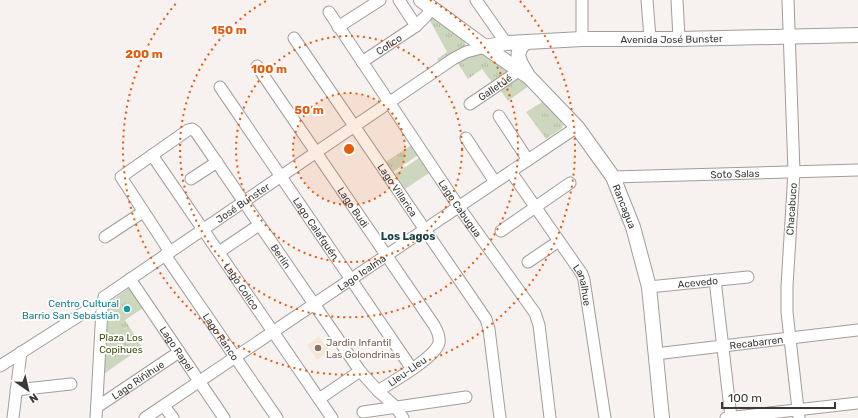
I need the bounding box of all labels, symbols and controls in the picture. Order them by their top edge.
text: 150 m [211,23,247,37]
street label: Colico [374,32,405,58]
street label: Avenida José Bunster [620,33,723,46]
text: 200 m [125,47,163,61]
text: 100 m [251,62,287,76]
street label: Galletué [476,72,515,104]
text: 50 m [294,103,324,117]
centre of rings [342,142,356,156]
street label: Lago Villarica [375,162,419,219]
street label: Soto Salas [710,168,760,181]
street label: Lago Cabugua [435,178,484,240]
street label: José Bunster [214,181,272,226]
street label: Chacabuco [784,182,800,236]
street label: Rancagua [609,183,638,230]
street label: Lago Budi [335,185,371,230]
street label: Lago Calafquén [290,195,341,262]
district label: Los Lagos [381,230,435,243]
street label: Berlín [268,242,293,271]
street label: Lago Icalma [335,252,389,294]
street label: Lago Colico [221,261,261,313]
street label: Lanalhue [570,262,593,307]
street label: Acevedo [677,275,719,291]
place label: Centro Cultural Barrio San Sebastián [22,298,119,322]
marker: Centro Cultural Barrio San Sebastián [122,304,132,314]
street label: Lago Ranco [200,311,241,363]
street label: Lago Rapel [157,324,196,374]
park label: Plaza Los Copihues [99,332,143,356]
street label: Recabarren [729,334,784,352]
place label: Jardin Infantil Las Golondrinas [326,337,400,361]
marker: Jardin Infantil Las Golondrinas [313,343,323,353]
street label: Lleu-Lleu [386,354,429,389]
street label: Lago Riñihue [110,358,167,402]
north arrow [8,370,48,410]
scale bar [722,384,835,410]
text: N [26,390,40,406]
text: 100 m [728,391,762,405]

